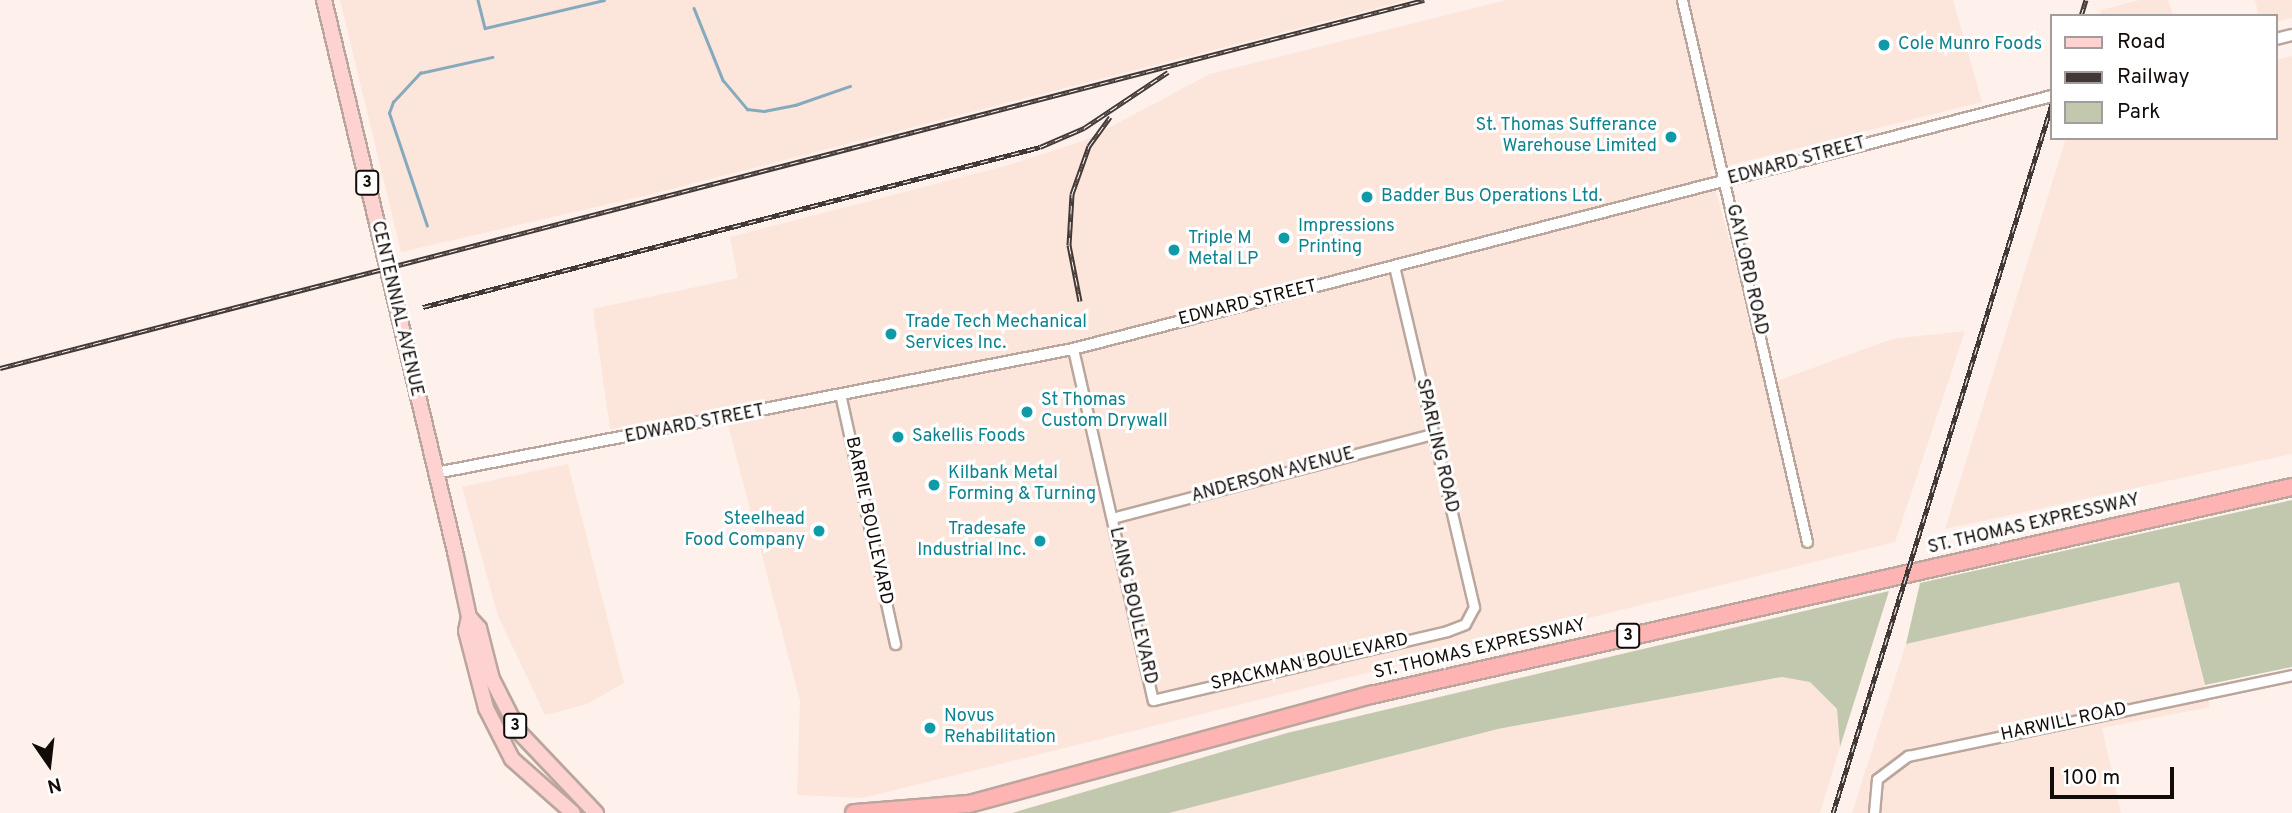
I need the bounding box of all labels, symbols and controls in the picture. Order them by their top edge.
legend [2050,14,2278,140]
text: Road [2117,29,2166,56]
place label: Cole Munro Foods [1898,34,2042,56]
marker: Cole Munro Foods [1876,37,1892,53]
text: Railway [2117,64,2190,91]
text: Park [2117,99,2160,126]
place label: St. Thomas Sufferance Warehouse Limited [1475,116,1657,158]
marker: St. Thomas Sufferance Warehouse Limited [1663,129,1679,145]
street label: EDWARD STREET [1726,133,1868,191]
road number: 3 [355,170,379,196]
place label: Badder Bus Operations Ltd. [1381,186,1602,208]
marker: Badder Bus Operations Ltd. [1359,189,1375,205]
street label: GAYLORD ROAD [1720,202,1772,338]
place label: Impressions Printing [1298,217,1395,260]
street label: CENTENNIAL AVENUE [365,219,427,399]
place label: Triple M Metal LP [1188,229,1258,272]
marker: Impressions Printing [1276,230,1292,246]
marker: Triple M Metal LP [1166,242,1182,258]
street label: EDWARD STREET [1177,276,1319,332]
place label: Trade Tech Mechanical Services Inc. [905,313,1088,356]
marker: Trade Tech Mechanical Services Inc. [883,326,899,342]
street label: SPARLING ROAD [1410,377,1462,515]
place label: St Thomas Custom Drywall [1041,391,1168,434]
street label: EDWARD STREET [623,401,767,449]
marker: St Thomas Custom Drywall [1019,404,1035,420]
place label: Sakellis Foods [912,426,1026,448]
marker: Sakellis Foods [890,429,906,445]
street label: BARRIE BOULEVARD [840,435,896,607]
street label: ANDERSON AVENUE [1189,444,1357,508]
place label: Kilbank Metal Forming & Turning [948,464,1097,506]
marker: Kilbank Metal Forming & Turning [926,477,942,493]
street label: ST. THOMAS EXPRESSWAY [1926,490,2142,560]
place label: Steelhead Food Company [684,510,805,552]
place label: Tradesafe Industrial Inc. [917,520,1026,562]
marker: Steelhead Food Company [811,523,827,539]
street label: LAING BOULEVARD [1103,525,1161,687]
marker: Tradesafe Industrial Inc. [1032,533,1048,549]
street label: ST. THOMAS EXPRESSWAY [1372,615,1588,685]
road number: 3 [1616,624,1640,649]
street label: SPACKMAN BOULEVARD [1209,630,1411,696]
street label: HARWILL ROAD [1999,699,2129,747]
place label: Novus Rehabilitation [944,707,1056,750]
road number: 3 [503,713,527,738]
marker: Novus Rehabilitation [922,720,938,736]
north arrow [14,729,84,799]
scale bar [2054,754,2178,798]
text: 100 m [2063,765,2120,792]
text: N [45,771,64,798]

